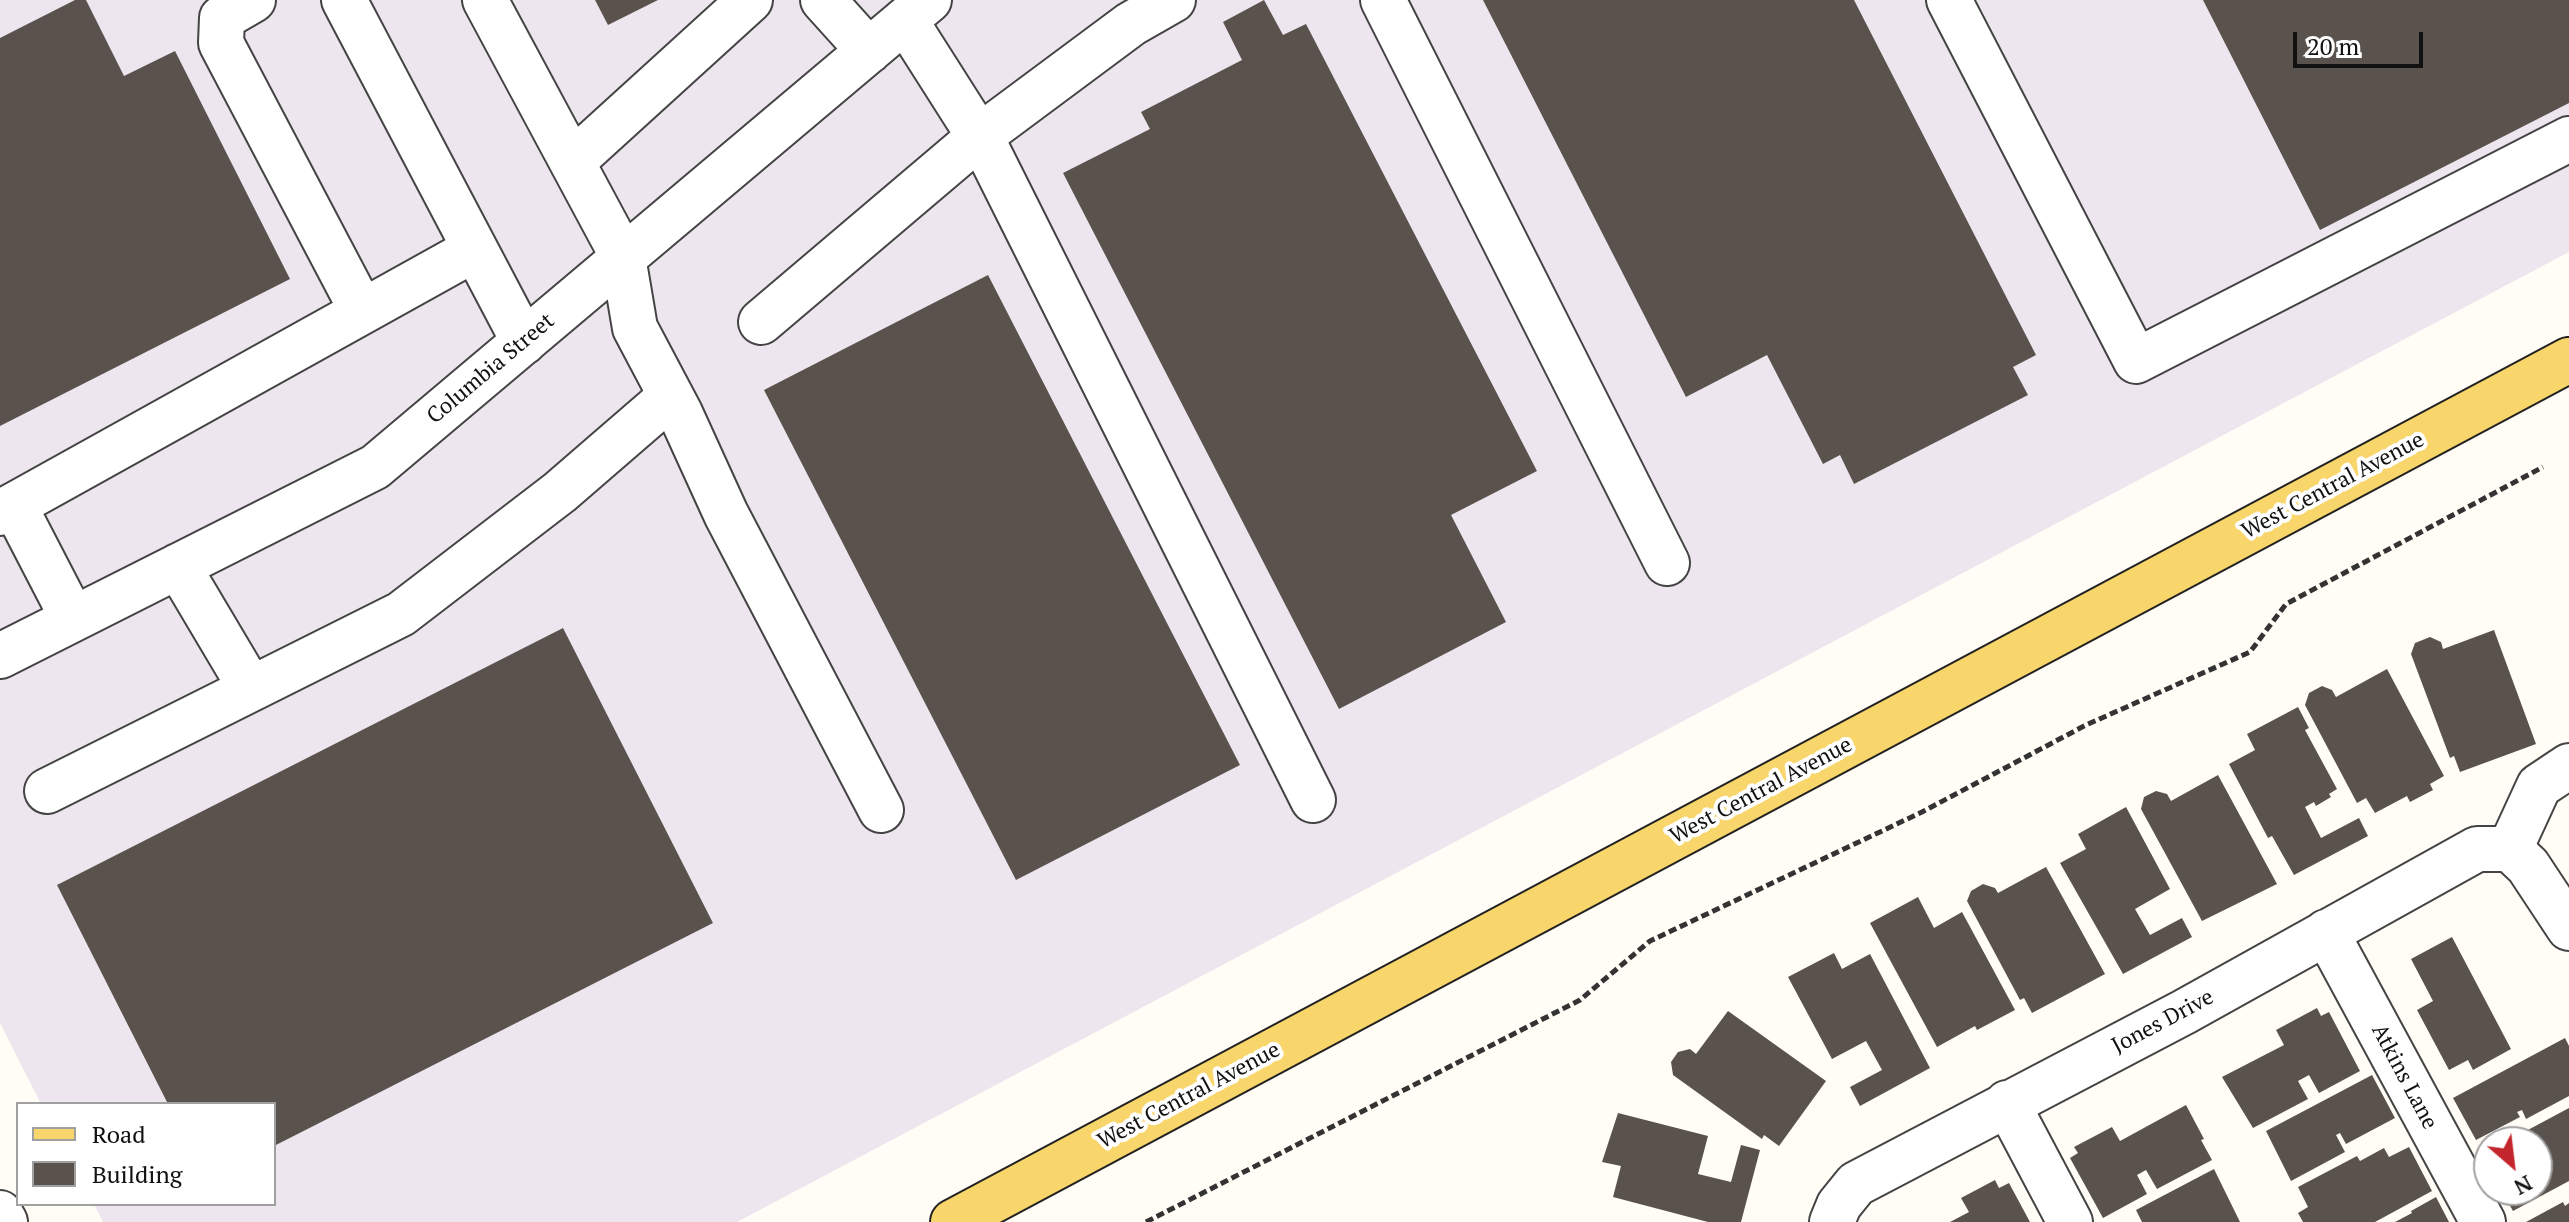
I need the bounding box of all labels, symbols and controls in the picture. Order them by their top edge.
scale bar [2297,16,2427,66]
text: 20 m [2307,30,2359,62]
street label: Columbia Street [422,308,560,430]
street label: West Central Avenue [2237,427,2429,545]
street label: West Central Avenue [1665,732,1857,850]
street label: Jones Drive [2108,984,2218,1060]
street label: Atkins Lane [2365,1020,2443,1134]
street label: West Central Avenue [1093,1037,1285,1155]
legend [16,1102,276,1206]
text: Road [92,1118,146,1150]
north arrow [2473,1126,2553,1206]
text: Building [92,1158,182,1190]
text: N [2509,1169,2538,1203]

